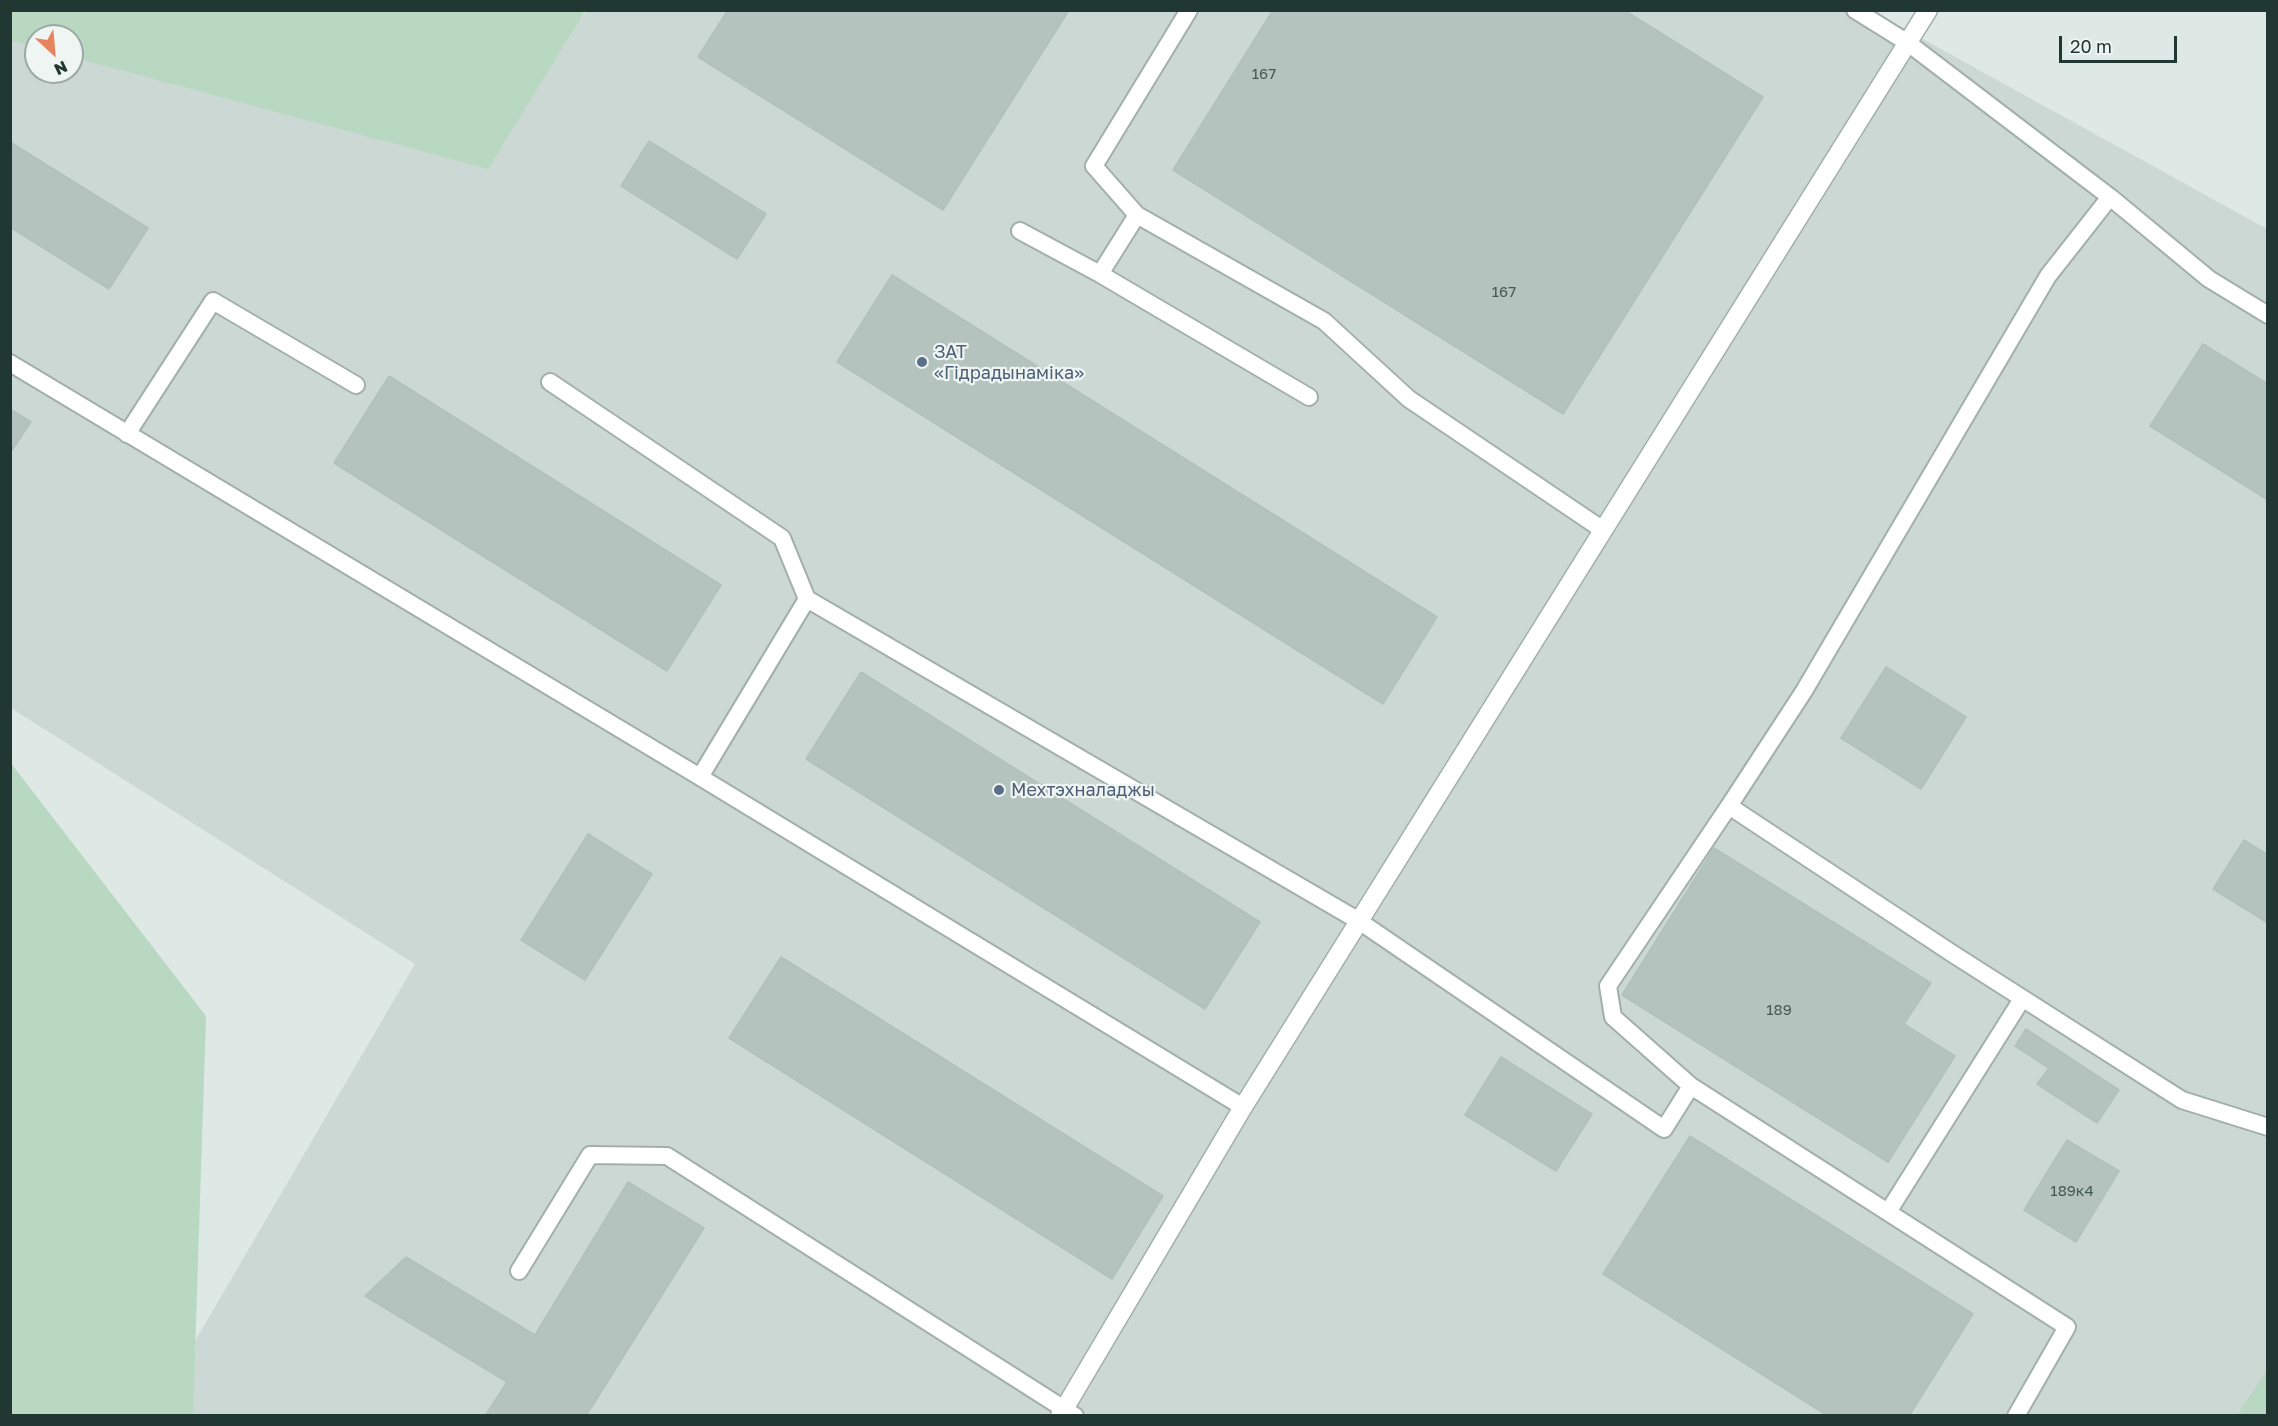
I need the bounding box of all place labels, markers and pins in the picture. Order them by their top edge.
place label: ЗАТ «Гідрадынаміка» [934,341,1084,384]
marker: ЗАТ «Гідрадынаміка» [915,355,929,369]
place label: Мехтэхналаджы [1011,779,1155,801]
marker: Мехтэхналаджы [992,783,1006,797]

